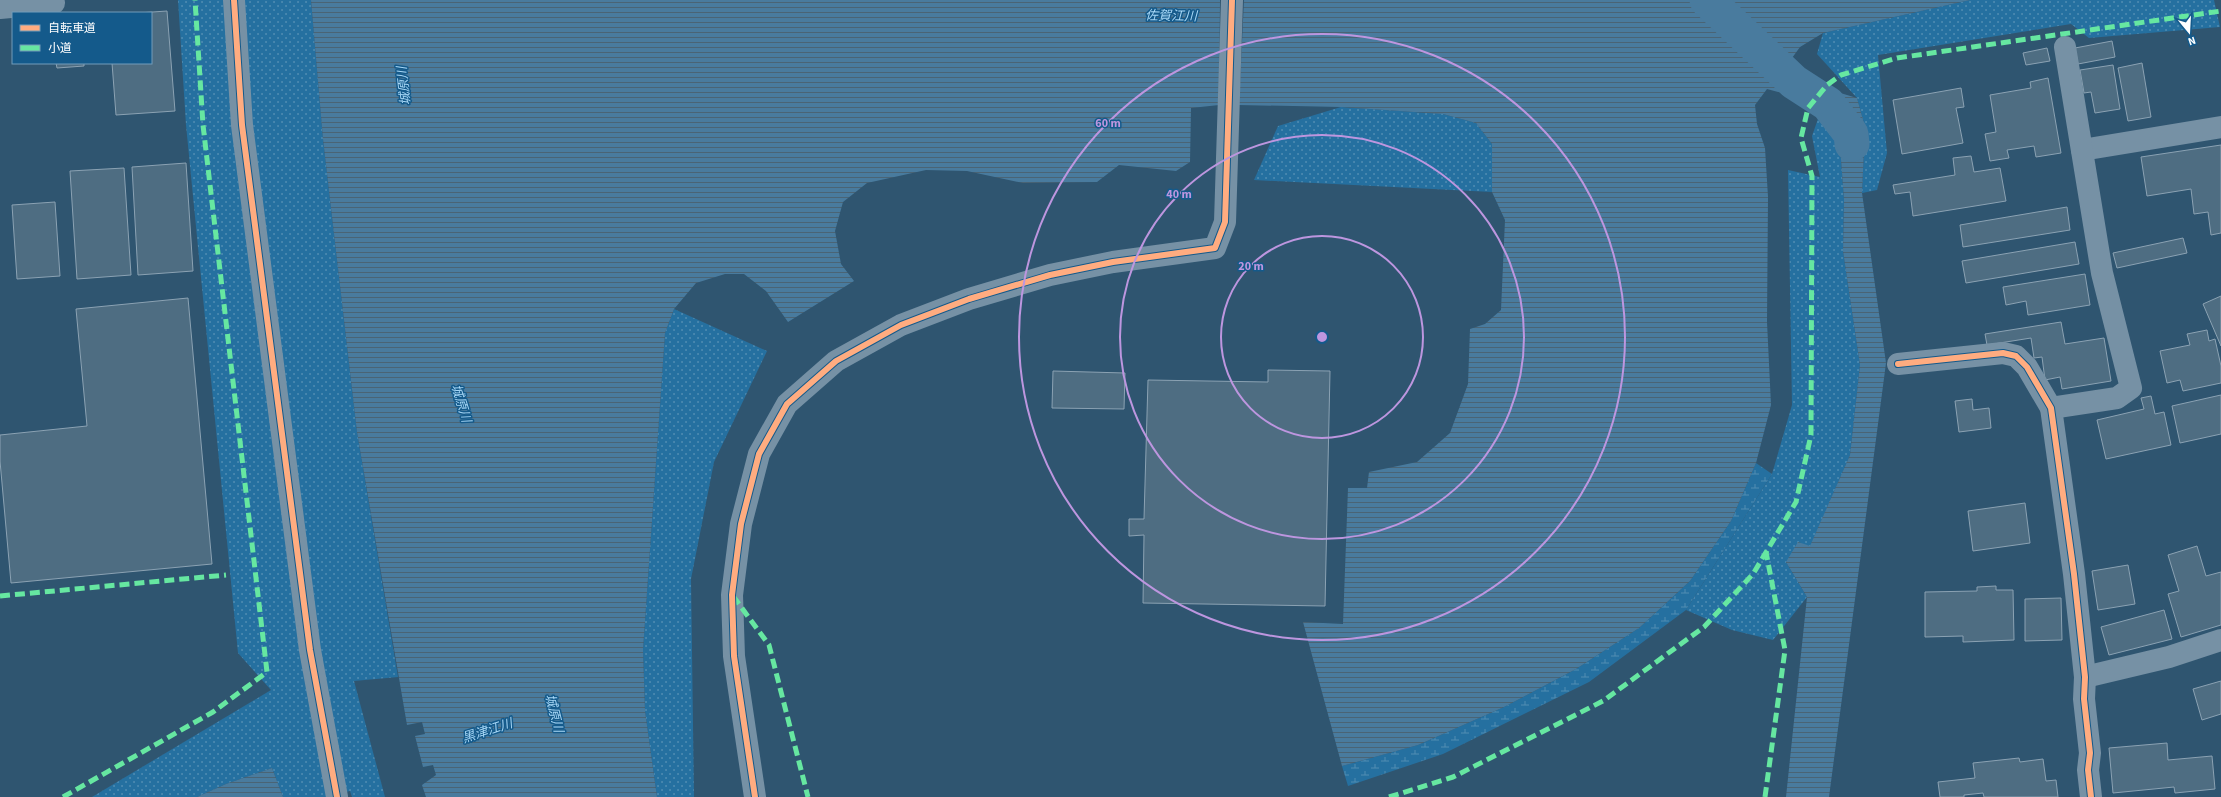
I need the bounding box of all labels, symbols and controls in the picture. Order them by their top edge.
water label: 佐賀江川 [1145,7,1199,25]
legend [12,12,152,64]
north arrow [2169,12,2209,52]
text: 自転車道 [48,20,96,37]
text: N [2186,33,2198,49]
text: 小道 [48,40,72,57]
water label: 城原川 [393,64,415,106]
text: 60 m [1095,115,1121,132]
text: 40 m [1166,186,1192,203]
text: 20 m [1238,258,1264,275]
centre of rings [1315,330,1329,344]
water label: 城原川 [447,382,476,426]
water label: 城原川 [541,692,568,736]
water label: 黒津江川 [460,714,517,748]

